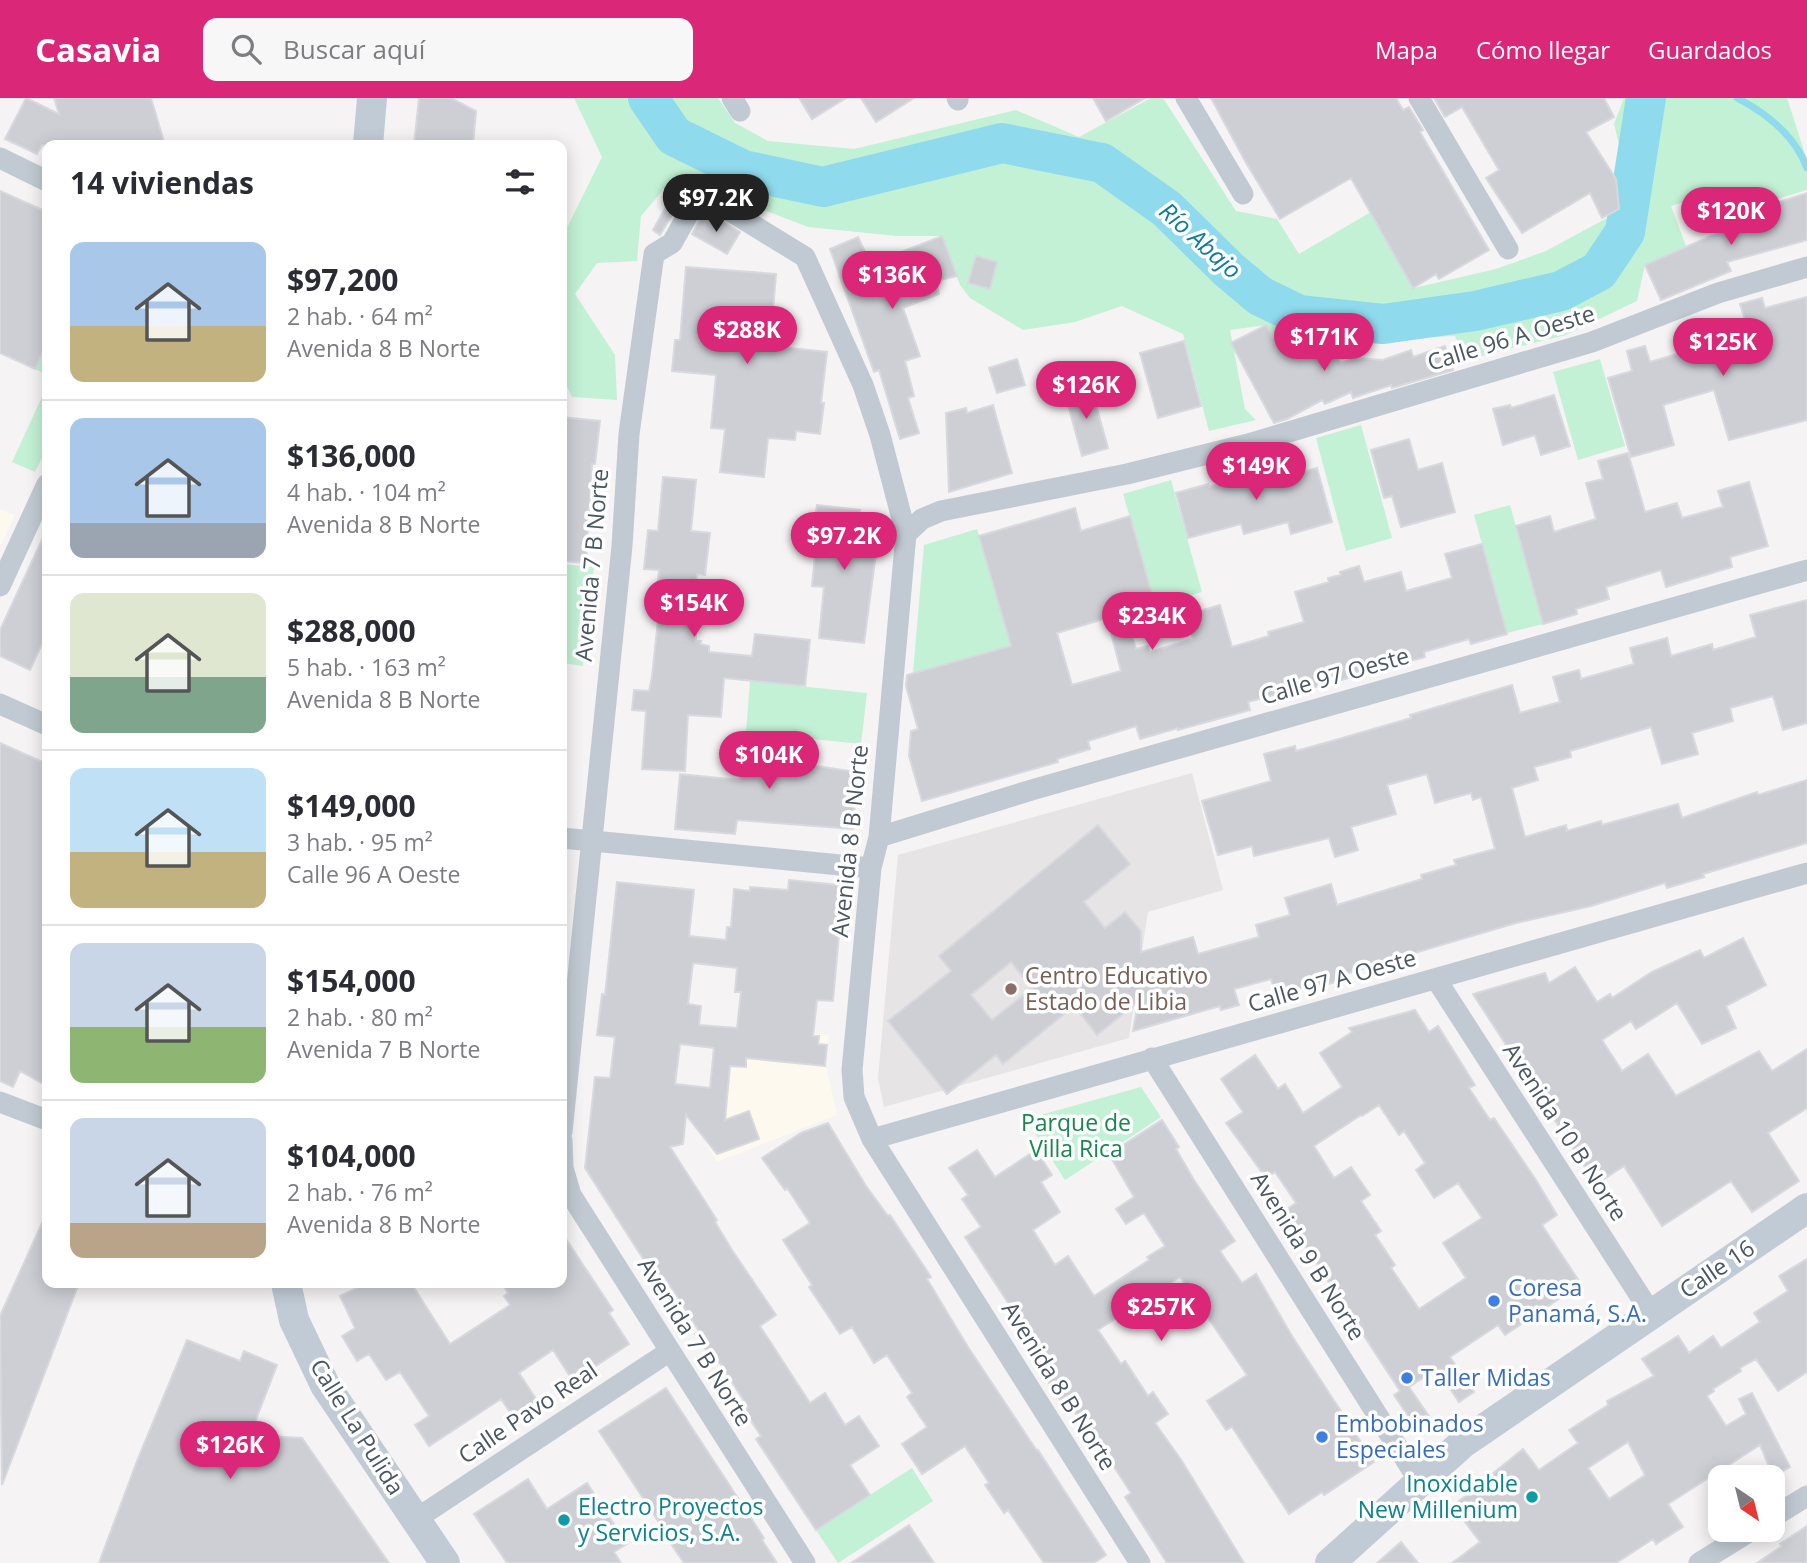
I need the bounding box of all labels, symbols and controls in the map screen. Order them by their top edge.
search box [203,18,693,81]
text: Casavia [35,27,161,72]
icon: search [227,30,265,68]
text: Buscar aquí [283,31,425,67]
text: Mapa [1375,33,1438,66]
text: Cómo llegar [1476,33,1610,66]
text: Guardados [1648,33,1772,66]
text: 14 viviendas [70,162,254,203]
icon: filters [501,163,539,201]
pin: $97.2K [659,174,773,234]
text: $97.2K [679,181,753,213]
pin: $120K [1682,188,1780,247]
water label: Río Abajo [1153,194,1249,286]
text: $120K [1697,194,1765,226]
pin: $136K [843,252,941,311]
text: $136K [858,258,926,290]
text: $97,200 [287,259,398,300]
icon: home [126,270,210,354]
street label: Calle 96 A Oeste [1423,296,1598,378]
text: 2 hab. · 64 m² [287,300,433,332]
pin: $288K [698,306,796,366]
text: $288K [713,313,781,345]
pin: $171K [1275,314,1373,373]
pin: $125K [1674,318,1772,378]
text: $171K [1290,320,1358,352]
text: $125K [1689,325,1757,357]
text: Avenida 8 B Norte [287,332,480,364]
pin: $126K [1037,362,1135,421]
text: $126K [1052,368,1120,400]
text: $136,000 [287,435,416,476]
pin: $149K [1207,442,1305,502]
icon: home [126,446,210,530]
text: $149K [1222,449,1290,481]
street label: Avenida 7 B Norte [567,467,615,663]
text: 4 hab. · 104 m² [287,476,446,508]
text: Avenida 8 B Norte [287,508,480,540]
pin: $97.2K [787,512,901,572]
text: $97.2K [807,519,881,551]
pin: $154K [645,580,743,639]
text: $154K [660,586,728,618]
pin: $234K [1103,592,1201,652]
text: $234K [1118,599,1186,631]
text: $288,000 [287,610,416,651]
icon: home [126,621,210,705]
street label: Calle 97 Oeste [1257,639,1413,711]
text: 5 hab. · 163 m² [287,651,446,683]
text: Avenida 8 B Norte [287,683,480,715]
pin: $104K [720,732,818,791]
text: $104K [735,738,803,770]
street label: Avenida 8 B Norte [823,743,875,939]
text: $149,000 [287,785,416,826]
icon: home [126,796,210,880]
text: 3 hab. · 95 m² [287,826,433,858]
text: Calle 96 A Oeste [287,858,460,890]
street label: Calle 97 A Oeste [1244,941,1420,1019]
place label: Centro Educativo Estado de Libia [1025,959,1208,1017]
text: $154,000 [287,960,416,1001]
icon: home [126,971,210,1055]
marker: Centro Educativo Estado de Libia [1003,981,1019,997]
text: 2 hab. · 80 m² [287,1001,433,1033]
text: Avenida 7 B Norte [287,1033,480,1065]
street label: Avenida 10 B Norte [1496,1036,1635,1227]
park label: Parque de Villa Rica [1021,1106,1131,1164]
text: $104,000 [287,1135,416,1176]
icon: home [126,1146,210,1230]
street label: Avenida 9 B Norte [1244,1165,1374,1346]
text: 2 hab. · 76 m² [287,1176,433,1208]
text: Avenida 8 B Norte [287,1208,480,1240]
street label: Calle 16 [1673,1231,1760,1305]
street label: Avenida 7 B Norte [631,1251,761,1432]
place label: Coresa Panamá, S.A. [1508,1271,1647,1329]
pin: $257K [1112,1284,1210,1343]
text: $257K [1127,1290,1195,1322]
marker: Coresa Panamá, S.A. [1486,1293,1502,1309]
street label: Avenida 8 B Norte [995,1295,1125,1476]
street label: Calle La Pulida [303,1352,412,1501]
street label: Calle Pavo Real [452,1354,603,1471]
place label: Taller Midas [1421,1361,1551,1393]
marker: Taller Midas [1399,1370,1415,1386]
place label: Embobinados Especiales [1336,1407,1484,1465]
pin: $126K [181,1422,279,1481]
text: $126K [196,1428,264,1460]
marker: Embobinados Especiales [1314,1429,1330,1445]
north arrow [1708,1465,1785,1542]
map controls [1708,1465,1785,1542]
place label: Inoxidable New Millenium [1358,1467,1518,1525]
marker: Inoxidable New Millenium [1524,1489,1540,1505]
place label: Electro Proyectos y Servicios, S.A. [578,1490,763,1548]
marker: Electro Proyectos y Servicios, S.A. [556,1512,572,1528]

